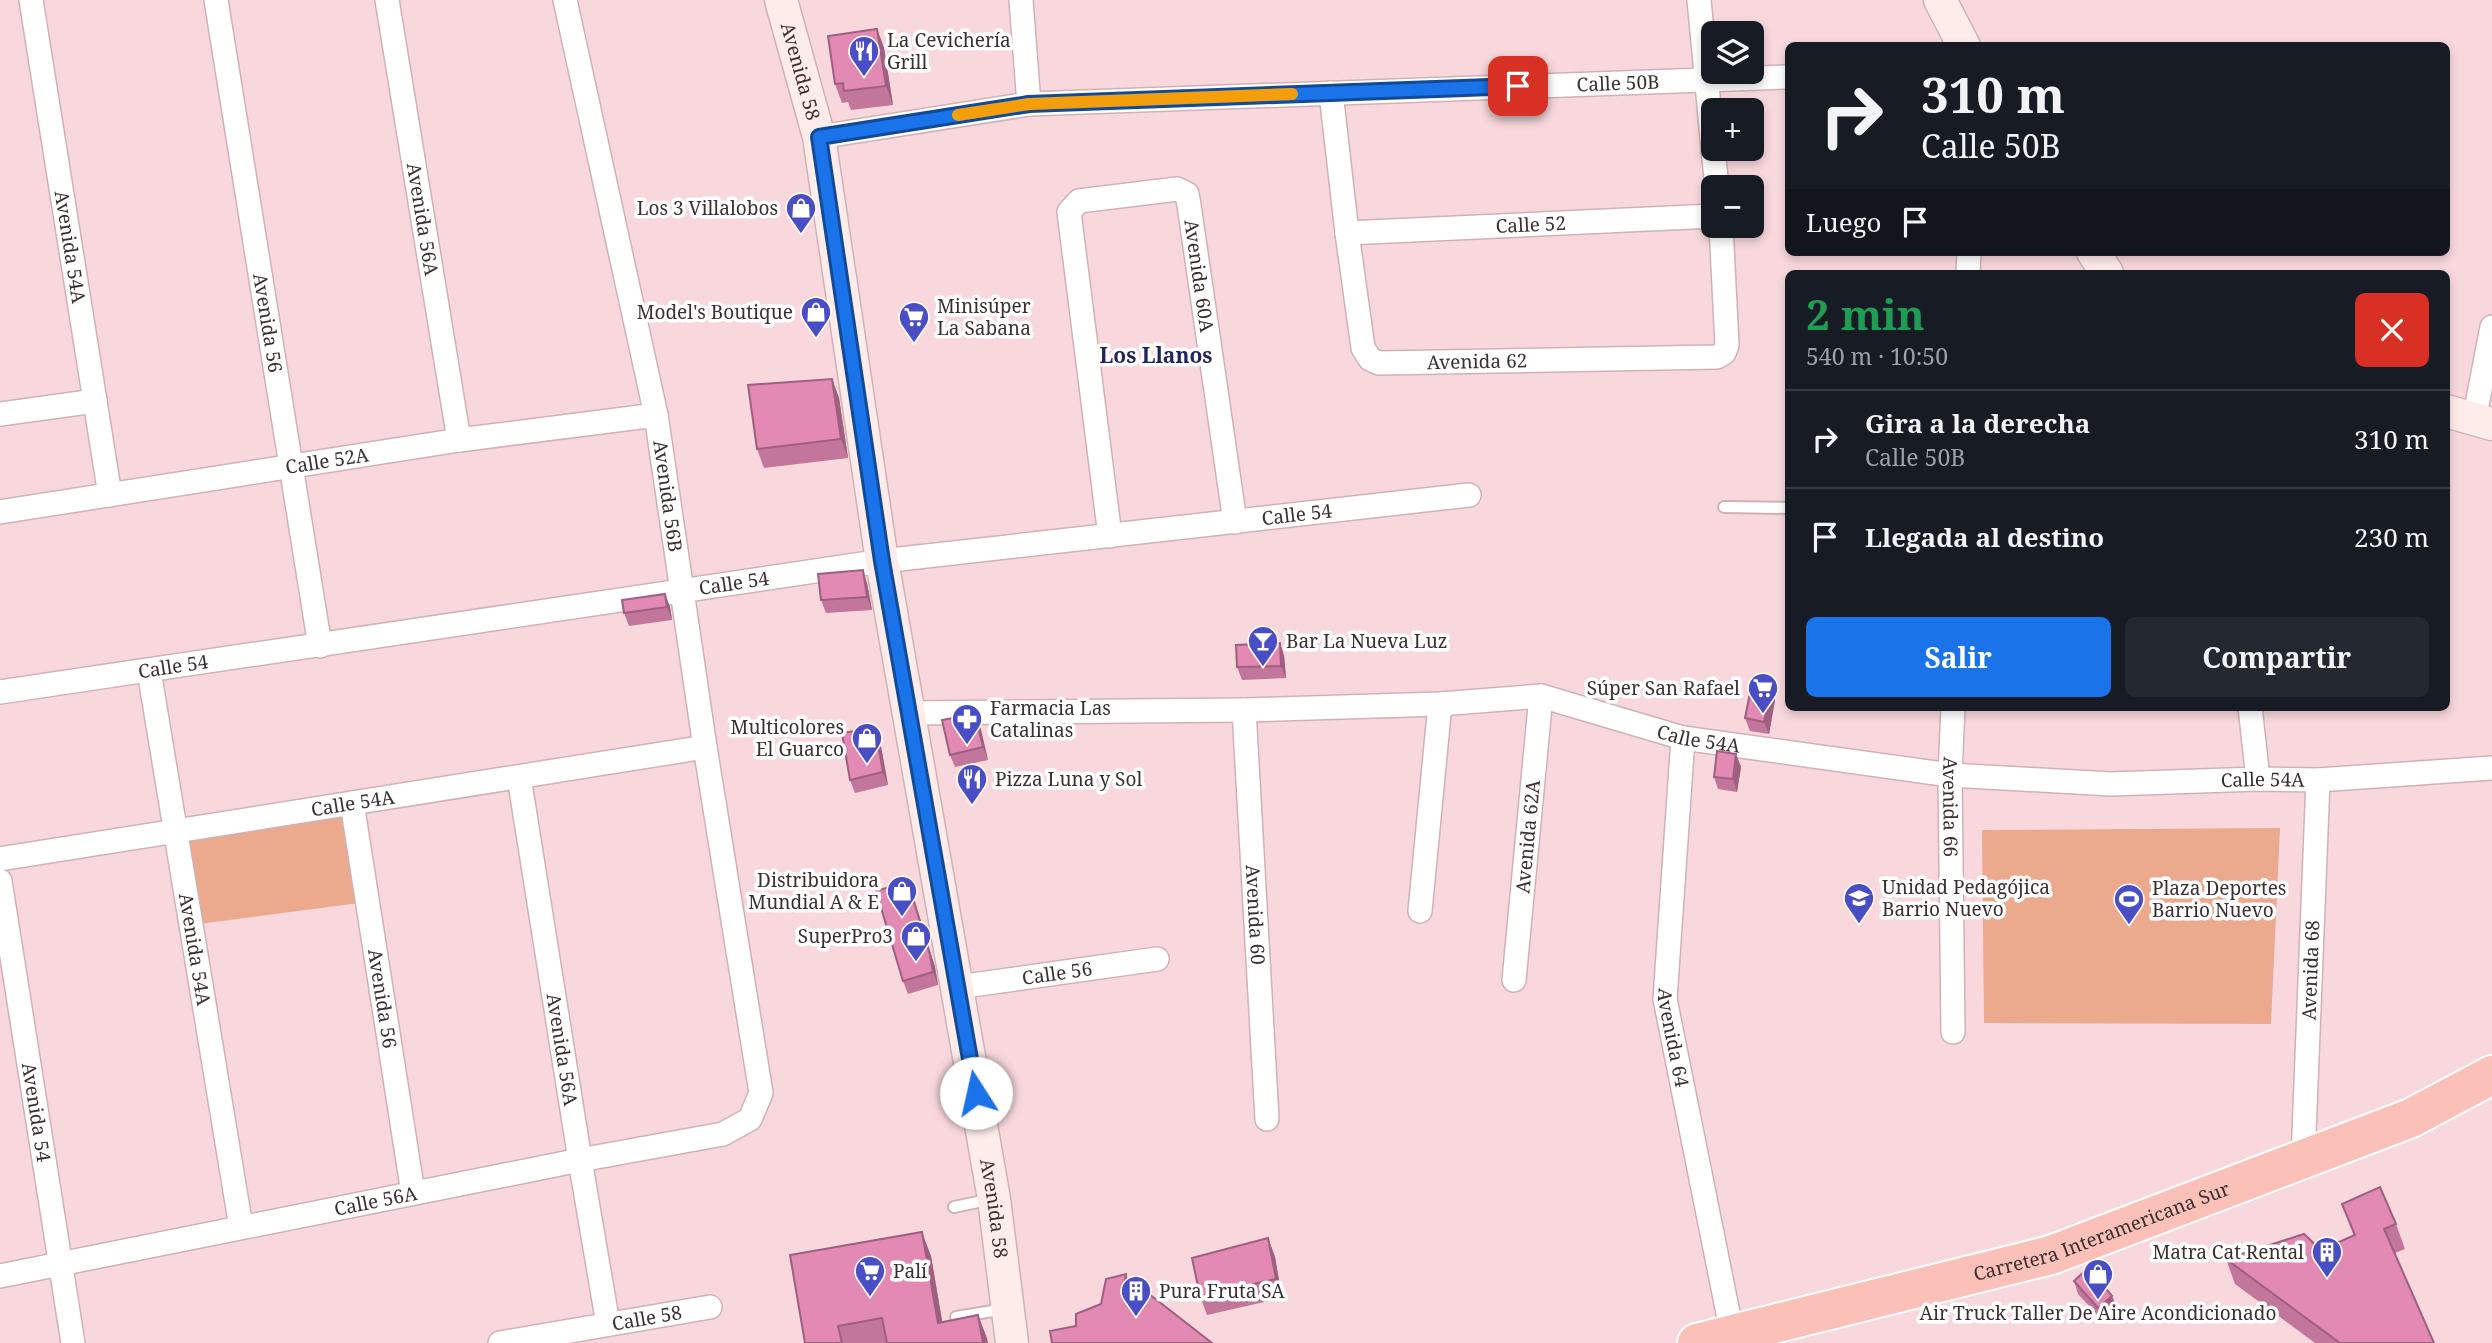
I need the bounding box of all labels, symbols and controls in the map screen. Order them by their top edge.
street label: Avenida 58 [775,19,827,123]
map controls [1701,21,1764,238]
button: layers [1701,21,1764,84]
place label: La Cevichería Grill [887,27,1011,75]
restaurant icon: La Cevichería Grill [847,34,881,78]
pin [1488,56,1548,116]
text: 310 m [1921,61,2065,127]
icon: arrive [1499,67,1537,105]
street label: Calle 50B [1576,69,1660,98]
icon: right [1806,70,1897,161]
button: + [1701,98,1764,161]
text: Calle 50B [1921,124,2061,167]
street label: Avenida 56A [401,161,445,278]
button: − [1701,175,1764,238]
street label: Avenida 54A [49,189,92,306]
shop icon: Los 3 Villalobos [784,191,818,235]
place label: Los 3 Villalobos [637,195,778,221]
icon: arrive [1896,203,1934,241]
text: Luego [1806,204,1882,240]
street label: Calle 52 [1495,210,1567,239]
street label: Avenida 60A [1178,218,1220,334]
street label: Avenida 56 [247,271,289,374]
text: 2 min [1806,285,1925,342]
place label: Minisúper La Sabana [937,293,1031,341]
button: close [2355,293,2429,367]
shop icon: Model's Boutique [799,295,833,339]
place label: Model's Boutique [637,299,793,325]
supermarket icon: Minisúper La Sabana [897,300,931,344]
text: 540 m · 10:50 [1806,340,1948,372]
district label: Los Llanos [1100,341,1212,369]
street label: Avenida 62 [1427,347,1527,375]
text: Gira a la derecha [1865,405,2090,441]
icon: right [1806,420,1844,458]
text: 310 m [2354,421,2429,457]
street label: Avenida 56B [647,438,689,554]
street label: Calle 52A [284,441,371,480]
text: Calle 50B [1865,441,1965,473]
street label: Calle 54 [1260,497,1334,531]
icon: arrive [1806,518,1844,556]
text: Llegada al destino [1865,519,2104,555]
text: 230 m [2354,519,2429,555]
street label: Calle 54 [697,565,771,601]
button: Salir [1806,617,2111,697]
button: Compartir [2125,617,2429,697]
bar icon: Bar La Nueva Luz [1246,624,1280,668]
place label: Bar La Nueva Luz [1286,628,1447,654]
street label: Calle 54 [136,648,210,684]
supermarket icon: Súper San Rafael [1746,671,1780,715]
place label: Súper San Rafael [1587,675,1740,701]
place label: Farmacia Las Catalinas [990,695,1111,743]
pharmacy icon: Farmacia Las Catalinas [950,702,984,746]
place label: Multicolores El Guarco [731,714,844,762]
street label: Calle 54A [1654,718,1742,759]
shop icon: Multicolores El Guarco [850,721,884,765]
street label: Avenida 66 [1937,756,1964,857]
restaurant icon: Pizza Luna y Sol [955,762,989,806]
place label: Pizza Luna y Sol [995,766,1142,792]
street label: Calle 54A [2220,766,2305,793]
street label: Avenida 62A [1509,778,1546,895]
street label: Calle 54A [309,783,397,822]
street label: Avenida 60 [1240,864,1271,966]
place label: Distribuidora Mundial A & E [748,867,879,915]
shop icon: Distribuidora Mundial A & E [885,874,919,918]
place label: Unidad Pedagójica Barrio Nuevo [1882,874,2050,922]
place label: Plaza Deportes Barrio Nuevo [2152,875,2286,923]
school or university icon: Unidad Pedagójica Barrio Nuevo [1842,881,1876,925]
sports icon: Plaza Deportes Barrio Nuevo [2112,882,2146,926]
street label: Avenida 54A [173,891,217,1008]
shop icon: SuperPro3 [899,919,933,963]
street label: Avenida 68 [2295,919,2325,1021]
place label: SuperPro3 [798,923,893,949]
street label: Avenida 56 [362,947,403,1050]
street label: Calle 56 [1020,955,1094,991]
street label: Avenida 64 [1652,987,1695,1090]
street label: Avenida 56A [541,991,584,1108]
position arrow [939,1056,1013,1130]
street label: Avenida 54 [16,1061,57,1164]
street label: Avenida 58 [974,1157,1014,1260]
street label: Carretera Interamericana Sur [1971,1175,2233,1287]
street label: Calle 56A [332,1180,420,1222]
building icon: Matra Cat Rental [2310,1235,2344,1279]
place label: Matra Cat Rental [2152,1239,2304,1265]
supermarket icon: Palí [853,1254,887,1298]
shop icon: Air Truck Taller De Aire Acondicionado [2081,1257,2115,1301]
place label: Palí [893,1258,927,1284]
building icon: Pura Fruta SA [1119,1274,1153,1318]
place label: Pura Fruta SA [1159,1278,1285,1304]
street label: Calle 58 [610,1299,684,1337]
place label: Air Truck Taller De Aire Acondicionado [1920,1300,2276,1326]

